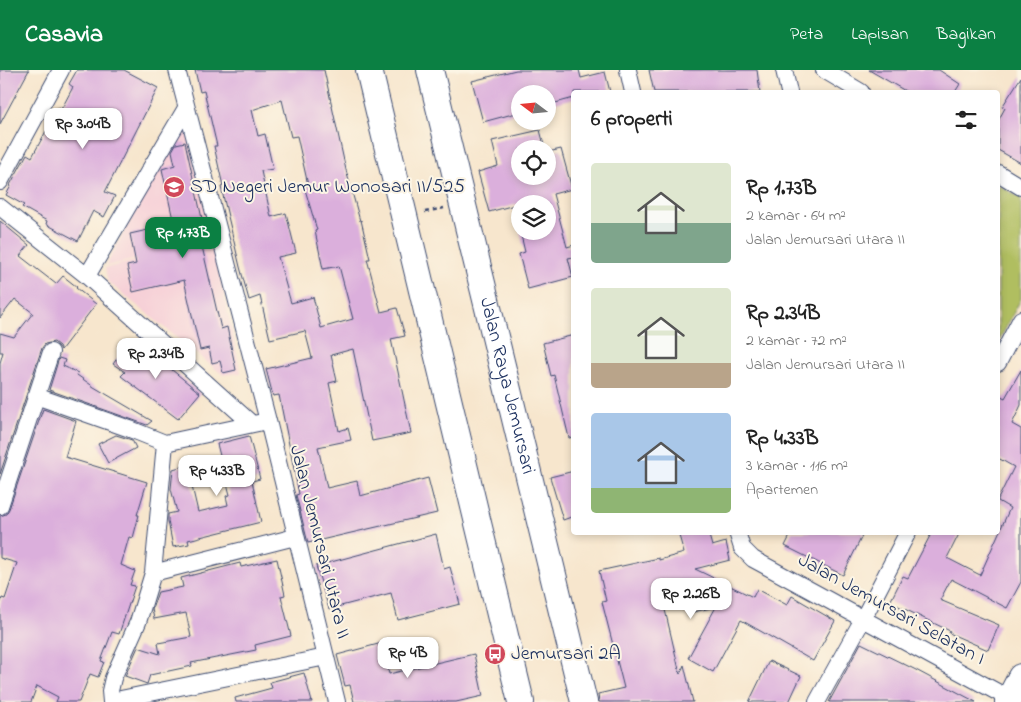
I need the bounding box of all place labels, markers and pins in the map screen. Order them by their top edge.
pin: Rp 3.04B [31,108,135,150]
place label: SD Negeri Jemur Wonosari II/525 [190,173,465,203]
school or university icon: SD Negeri Jemur Wonosari II/525 [162,175,186,199]
pin: Rp 1.73B [131,216,235,259]
pin: Rp 2.34B [104,338,208,380]
pin: Rp 4.33B [165,454,269,497]
pin: Rp 2.26B [639,578,743,620]
pin: Rp 4B [373,636,443,679]
place label: Jemursari 2A [511,640,621,669]
bus stop icon: Jemursari 2A [483,642,507,666]

